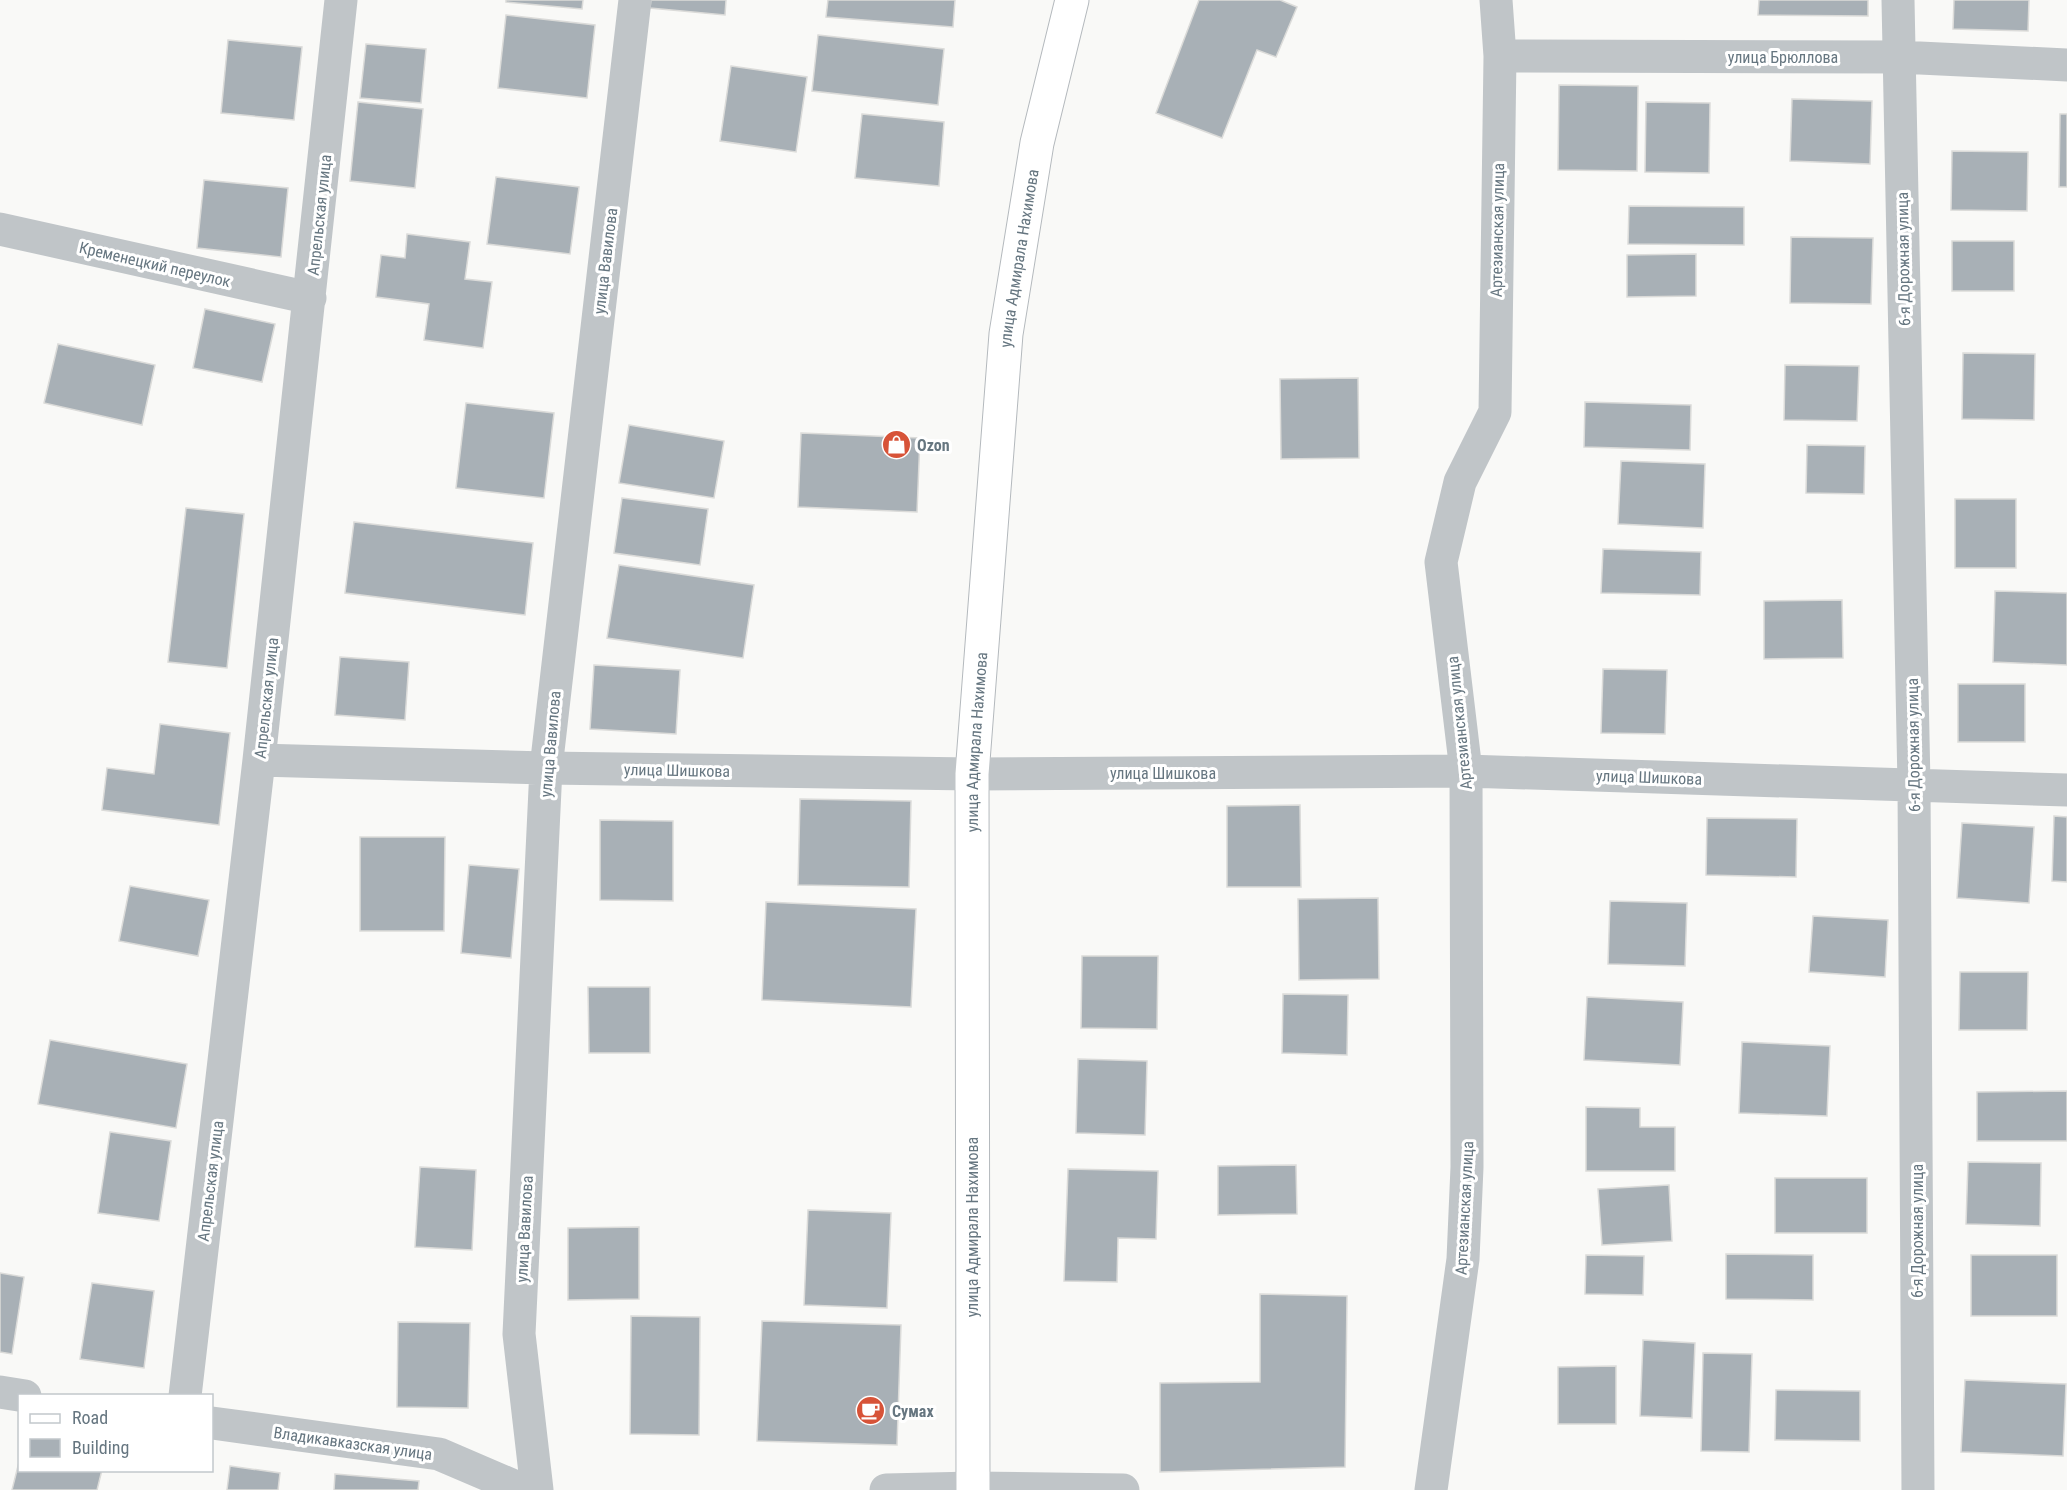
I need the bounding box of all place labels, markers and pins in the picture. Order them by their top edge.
shop icon: Ozon [880,429,912,461]
place label: Ozon [917,436,950,455]
cafe icon: Сумах [855,1395,887,1427]
place label: Сумах [892,1402,934,1421]

